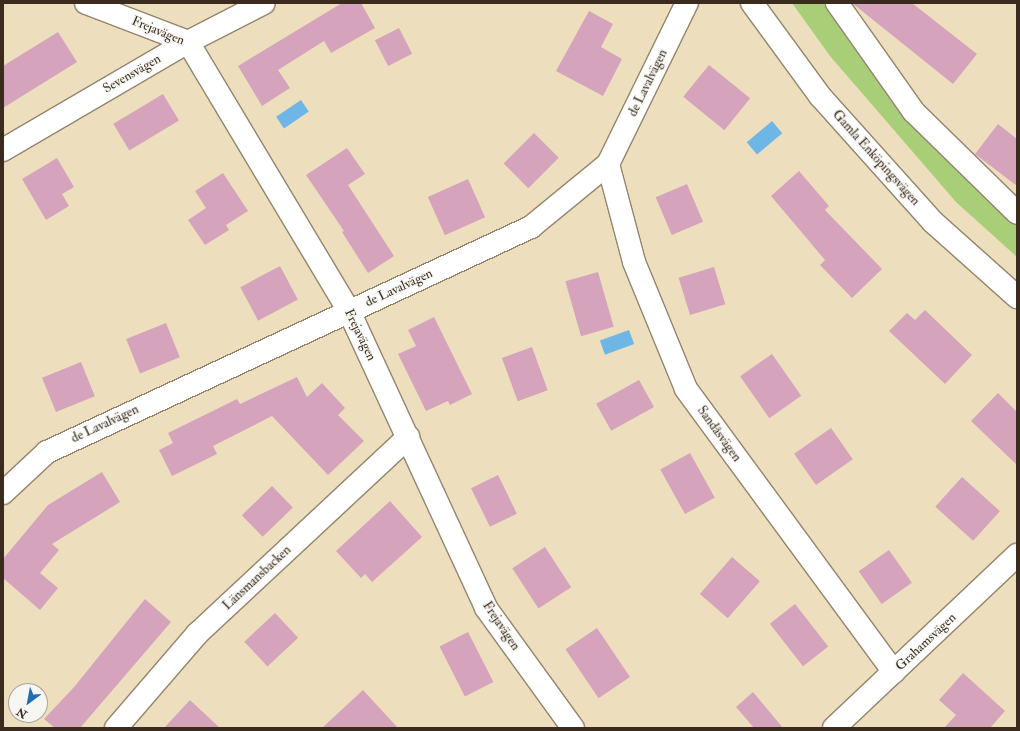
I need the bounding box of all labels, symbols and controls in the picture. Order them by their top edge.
street label: Frejavägen [129,13,187,49]
street label: de Lavalvägen [625,47,671,119]
street label: Sevensvägen [100,51,164,97]
street label: Gamla Enköpingsvägen [829,107,923,209]
street label: de Lavalvägen [363,266,435,310]
street label: Frejavägen [341,307,379,363]
street label: de Lavalvägen [69,402,141,446]
street label: Sandåsvägen [694,403,744,465]
street label: Länsmansbacken [220,542,294,614]
street label: Frejavägen [479,599,523,653]
street label: Grahamsvägen [892,610,960,674]
north arrow [8,683,48,723]
text: N [14,705,30,721]

